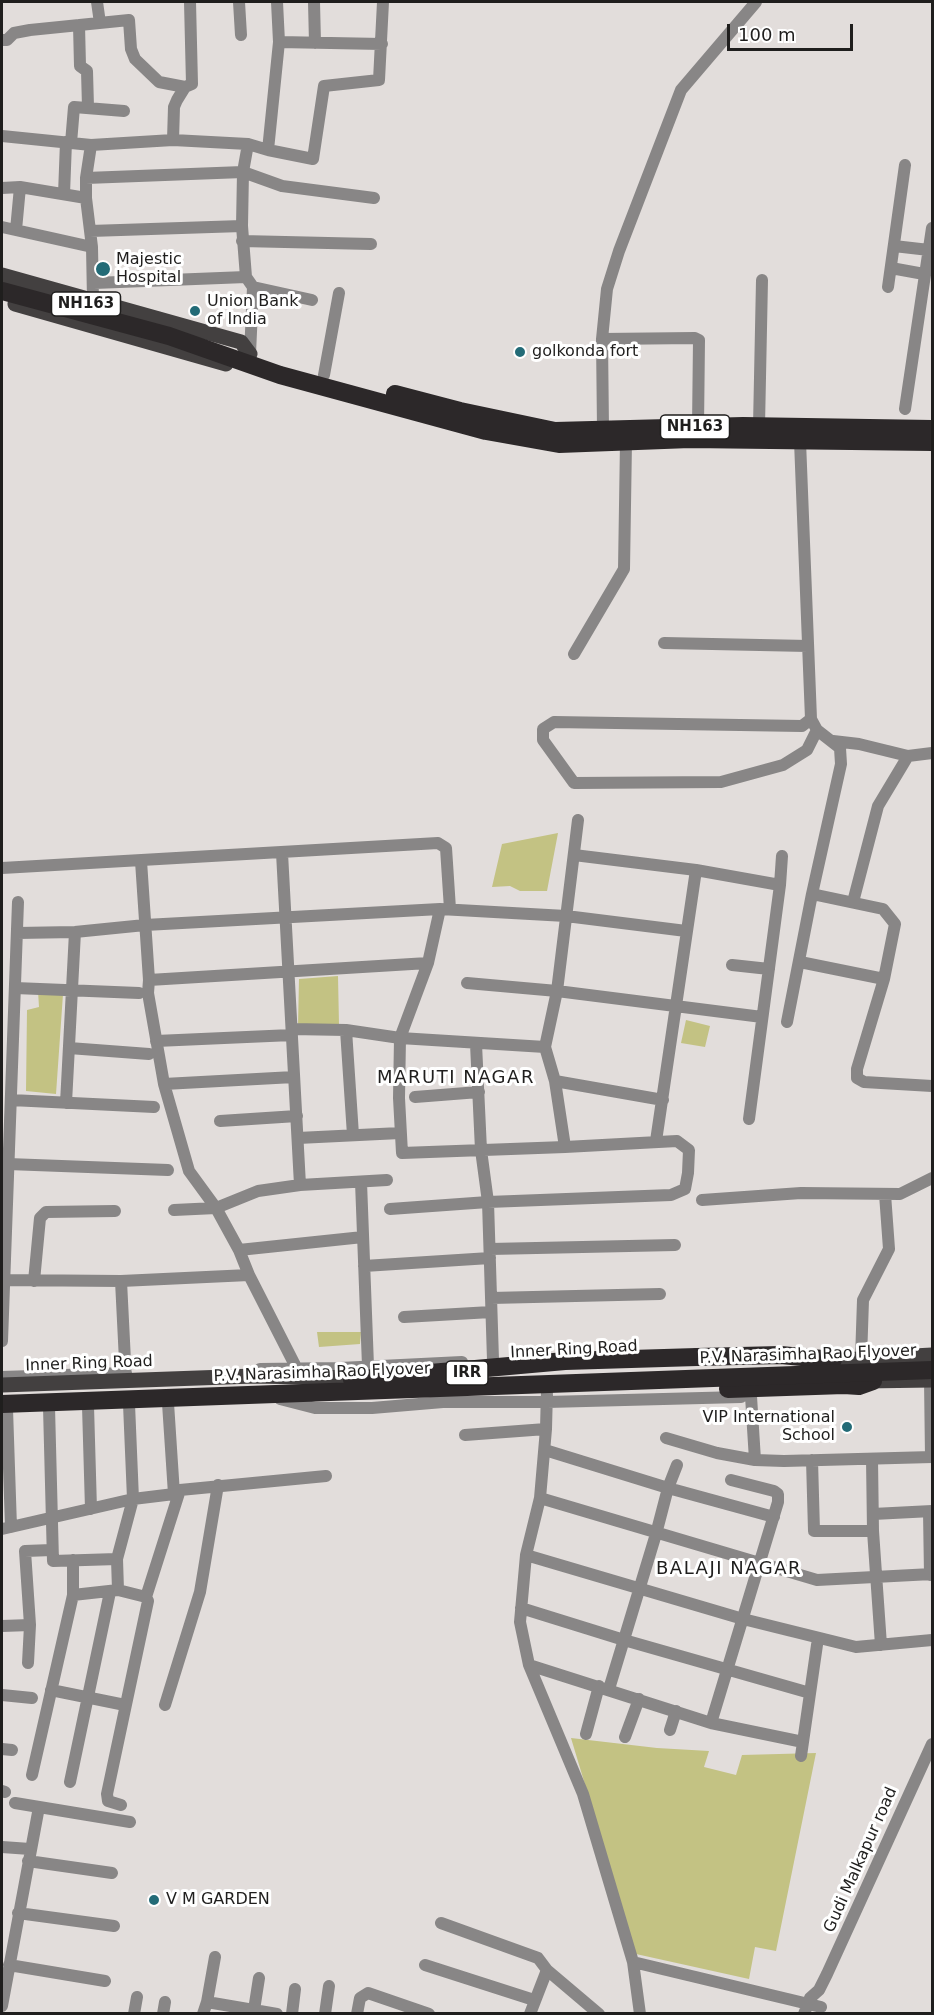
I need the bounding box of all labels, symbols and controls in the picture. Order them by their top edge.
scale bar [730,12,856,50]
text: 100 m [738,24,796,45]
place label: Majestic Hospital [116,250,182,288]
marker: Majestic Hospital [94,260,112,278]
road number: NH163 [52,292,121,316]
place label: Union Bank of India [207,292,298,330]
marker: Union Bank of India [188,304,202,318]
place label: golkonda fort [532,342,638,362]
marker: golkonda fort [513,345,527,359]
road number: NH163 [660,415,730,439]
district label: MARUTI NAGAR [377,1067,535,1089]
street label: Inner Ring Road [510,1337,638,1363]
street label: P.V. Narasimha Rao Flyover [699,1342,917,1368]
street label: Inner Ring Road [25,1352,153,1376]
street label: P.V. Narasimha Rao Flyover [213,1360,431,1386]
road number: IRR [446,1361,488,1385]
place label: VIP International School [702,1408,835,1446]
marker: VIP International School [840,1420,854,1434]
district label: BALAJI NAGAR [656,1558,802,1580]
street label: Gudi Malkapur road [820,1784,902,1936]
place label: V M GARDEN [166,1890,270,1910]
marker: V M GARDEN [147,1893,161,1907]

